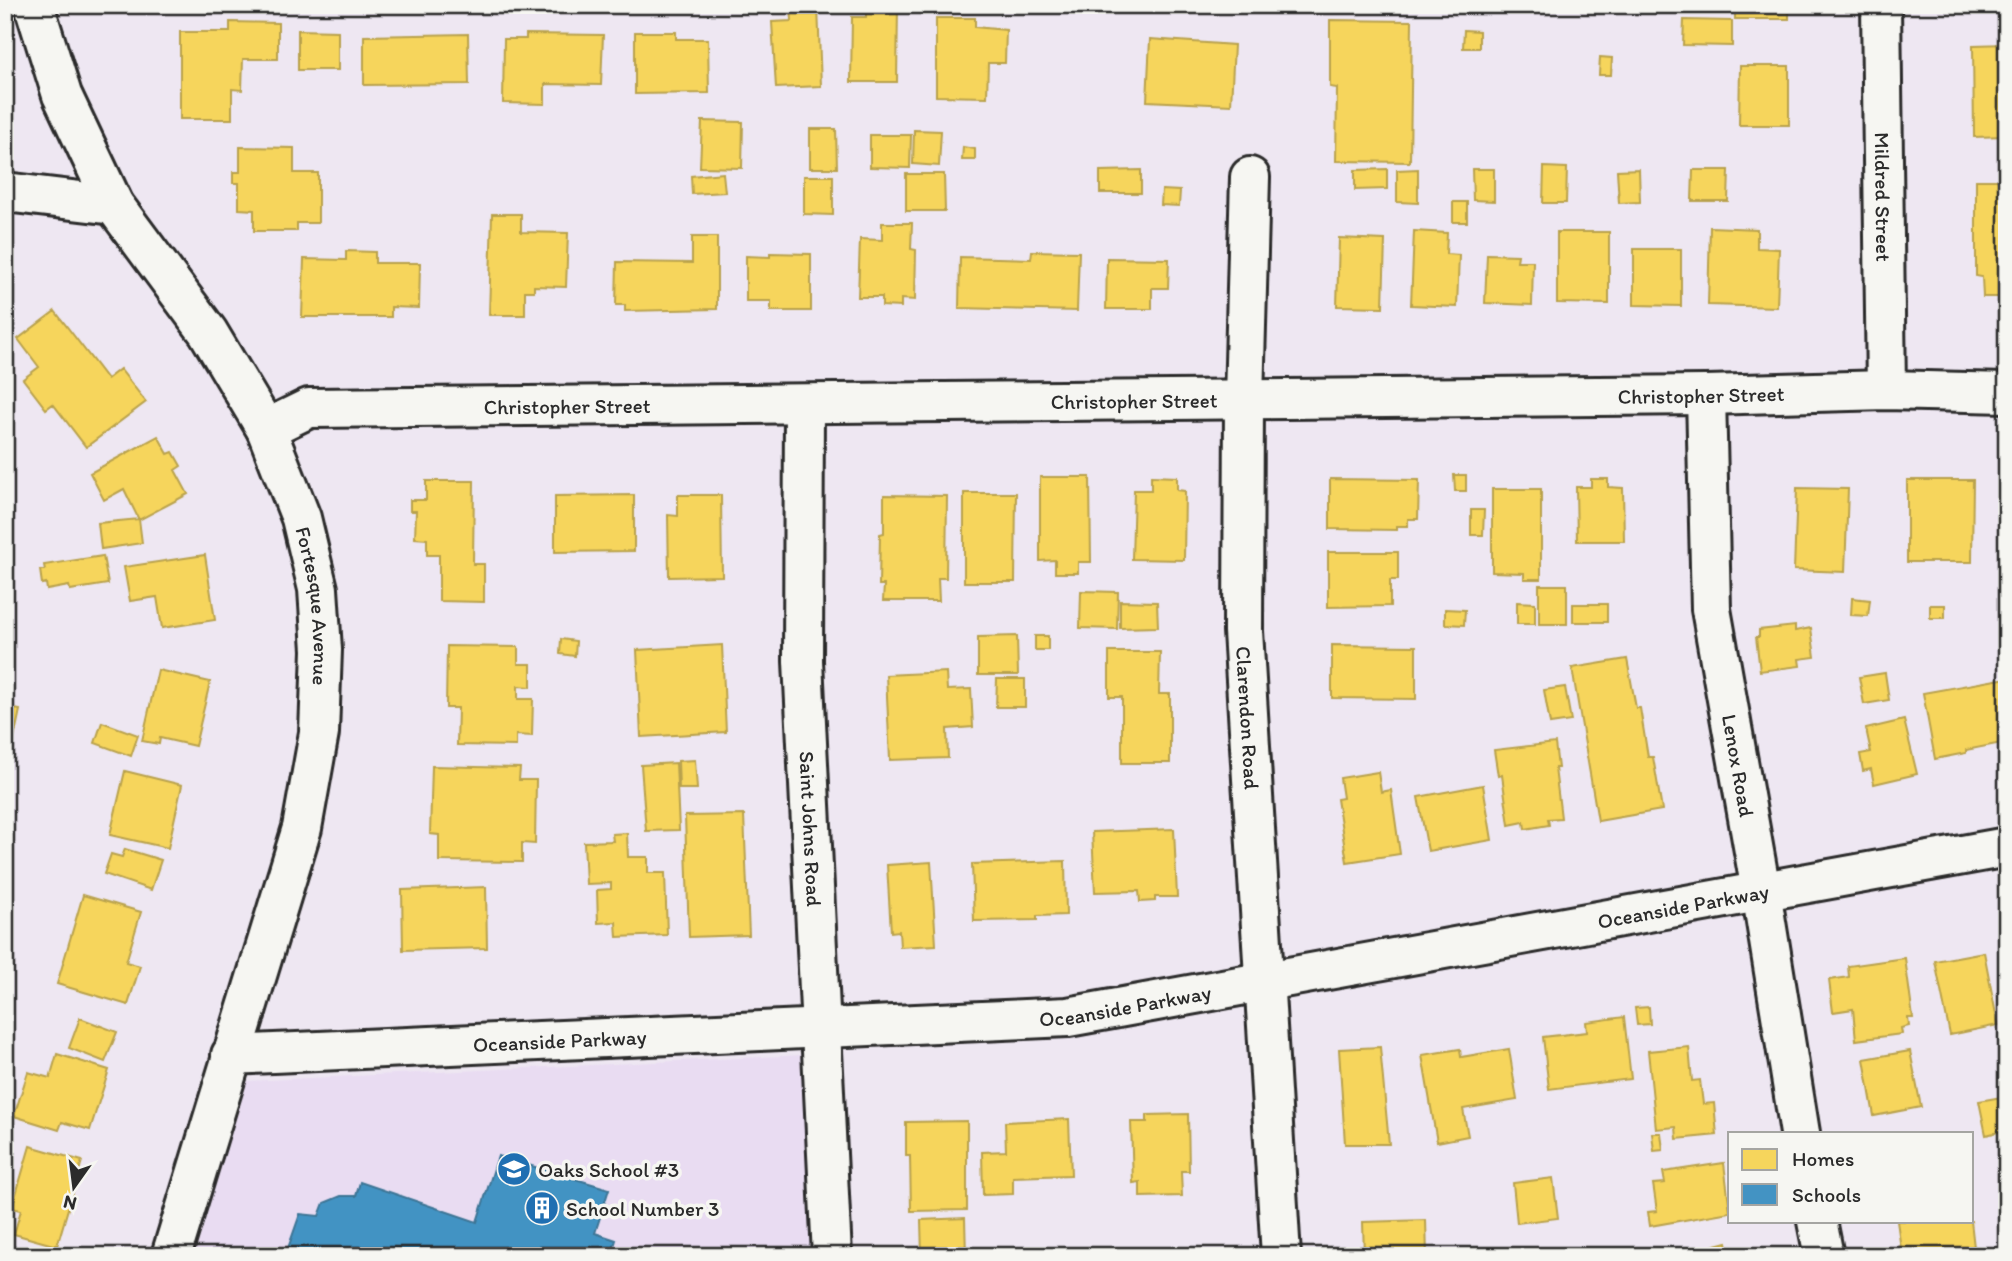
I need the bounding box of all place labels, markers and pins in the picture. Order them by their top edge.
school or university icon: Oaks School #3 [495,1150,533,1188]
place label: Oaks School #3 [538,1157,679,1182]
building icon: School Number 3 [523,1189,561,1227]
place label: School Number 3 [566,1196,719,1221]

